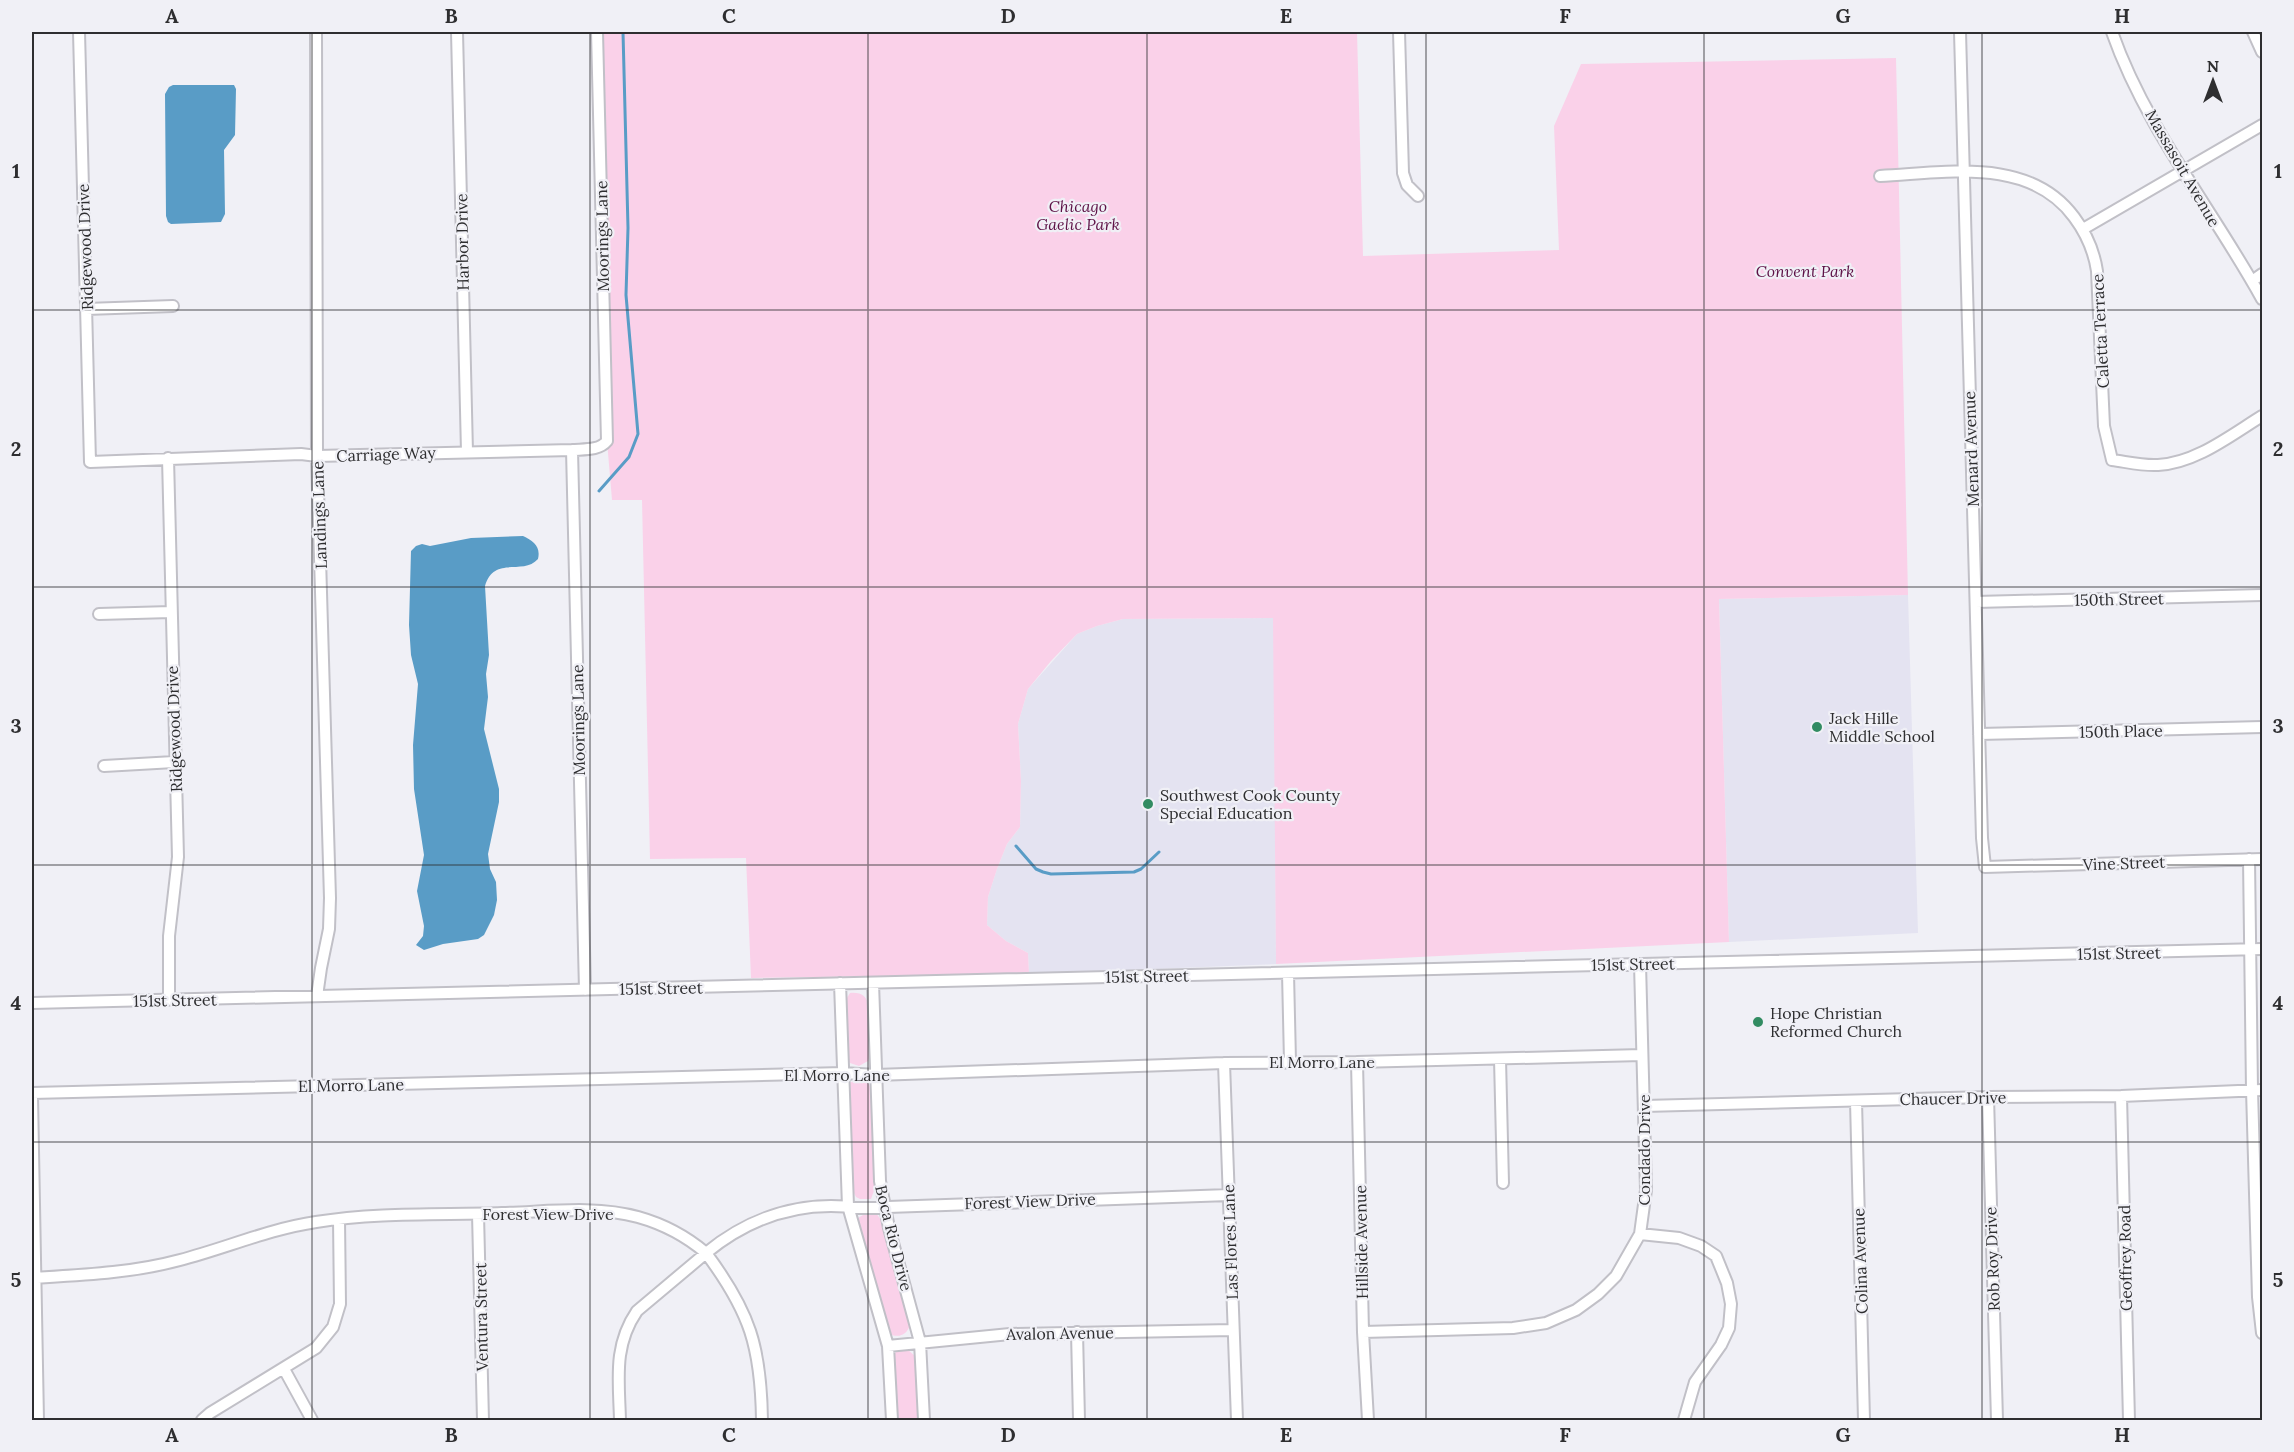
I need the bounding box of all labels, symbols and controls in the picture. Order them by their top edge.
text: A [165,3,179,28]
text: B [444,3,458,28]
text: C [722,3,736,28]
text: D [1000,3,1016,28]
text: E [1280,3,1292,28]
text: F [1559,3,1571,28]
text: G [1835,3,1851,28]
text: H [2114,3,2130,28]
north arrow [2183,51,2243,111]
text: N [2207,56,2219,76]
street label: Massasoit Avenue [2141,106,2225,231]
text: 1 [12,158,20,183]
text: 1 [2274,158,2282,183]
street label: Moorings Lane [591,180,613,292]
street label: Ridgewood Drive [73,183,97,311]
street label: Harbor Drive [451,193,473,291]
park label: Chicago Gaelic Park [1036,196,1120,234]
park label: Convent Park [1756,261,1854,281]
street label: Caletta Terrace [2087,273,2113,389]
street label: Menard Avenue [1959,390,1983,507]
text: 2 [11,436,21,461]
text: 2 [2273,436,2283,461]
street label: Carriage Way [336,442,437,466]
street label: Landings Lane [307,460,331,569]
street label: 150th Street [2074,588,2165,610]
street label: Moorings Lane [567,664,589,776]
street label: Ridgewood Drive [162,665,186,793]
place label: Jack Hille Middle School [1828,708,1935,746]
text: 3 [10,713,22,738]
text: 3 [2272,713,2284,738]
marker: Jack Hille Middle School [1810,720,1824,734]
street label: 150th Place [2079,720,2163,742]
place label: Southwest Cook County Special Education [1160,785,1340,823]
marker: Southwest Cook County Special Education [1141,797,1155,811]
street label: Vine Street [2081,852,2166,874]
street label: 151st Street [2077,942,2162,964]
street label: 151st Street [1591,953,1676,975]
street label: 151st Street [1105,965,1190,987]
street label: 151st Street [619,977,704,999]
street label: 151st Street [133,989,218,1011]
text: 4 [11,990,22,1015]
text: 4 [2273,990,2284,1015]
place label: Hope Christian Reformed Church [1770,1003,1903,1041]
marker: Hope Christian Reformed Church [1751,1015,1765,1029]
street label: El Morro Lane [1269,1052,1375,1072]
street label: El Morro Lane [784,1065,890,1085]
street label: El Morro Lane [298,1074,404,1096]
street label: Chaucer Drive [1899,1087,2007,1109]
street label: Condado Drive [1634,1094,1654,1206]
street label: Boca Rio Drive [871,1183,917,1293]
street label: Las Flores Lane [1218,1184,1242,1300]
street label: Hillside Avenue [1350,1184,1372,1299]
street label: Forest View Drive [964,1189,1096,1213]
street label: Forest View Drive [482,1204,614,1224]
street label: Geoffrey Road [2114,1204,2136,1311]
street label: Rob Roy Drive [1980,1206,2004,1312]
street label: Colina Avenue [1848,1207,1872,1314]
street label: Ventura Street [470,1262,492,1372]
text: 5 [11,1267,22,1292]
text: 5 [2273,1267,2284,1292]
street label: Avalon Avenue [1005,1322,1114,1344]
text: A [165,1422,179,1447]
text: B [444,1422,458,1447]
text: C [722,1422,736,1447]
text: D [1000,1422,1016,1447]
text: E [1280,1422,1292,1447]
text: F [1559,1422,1571,1447]
text: G [1835,1422,1851,1447]
text: H [2114,1422,2130,1447]

